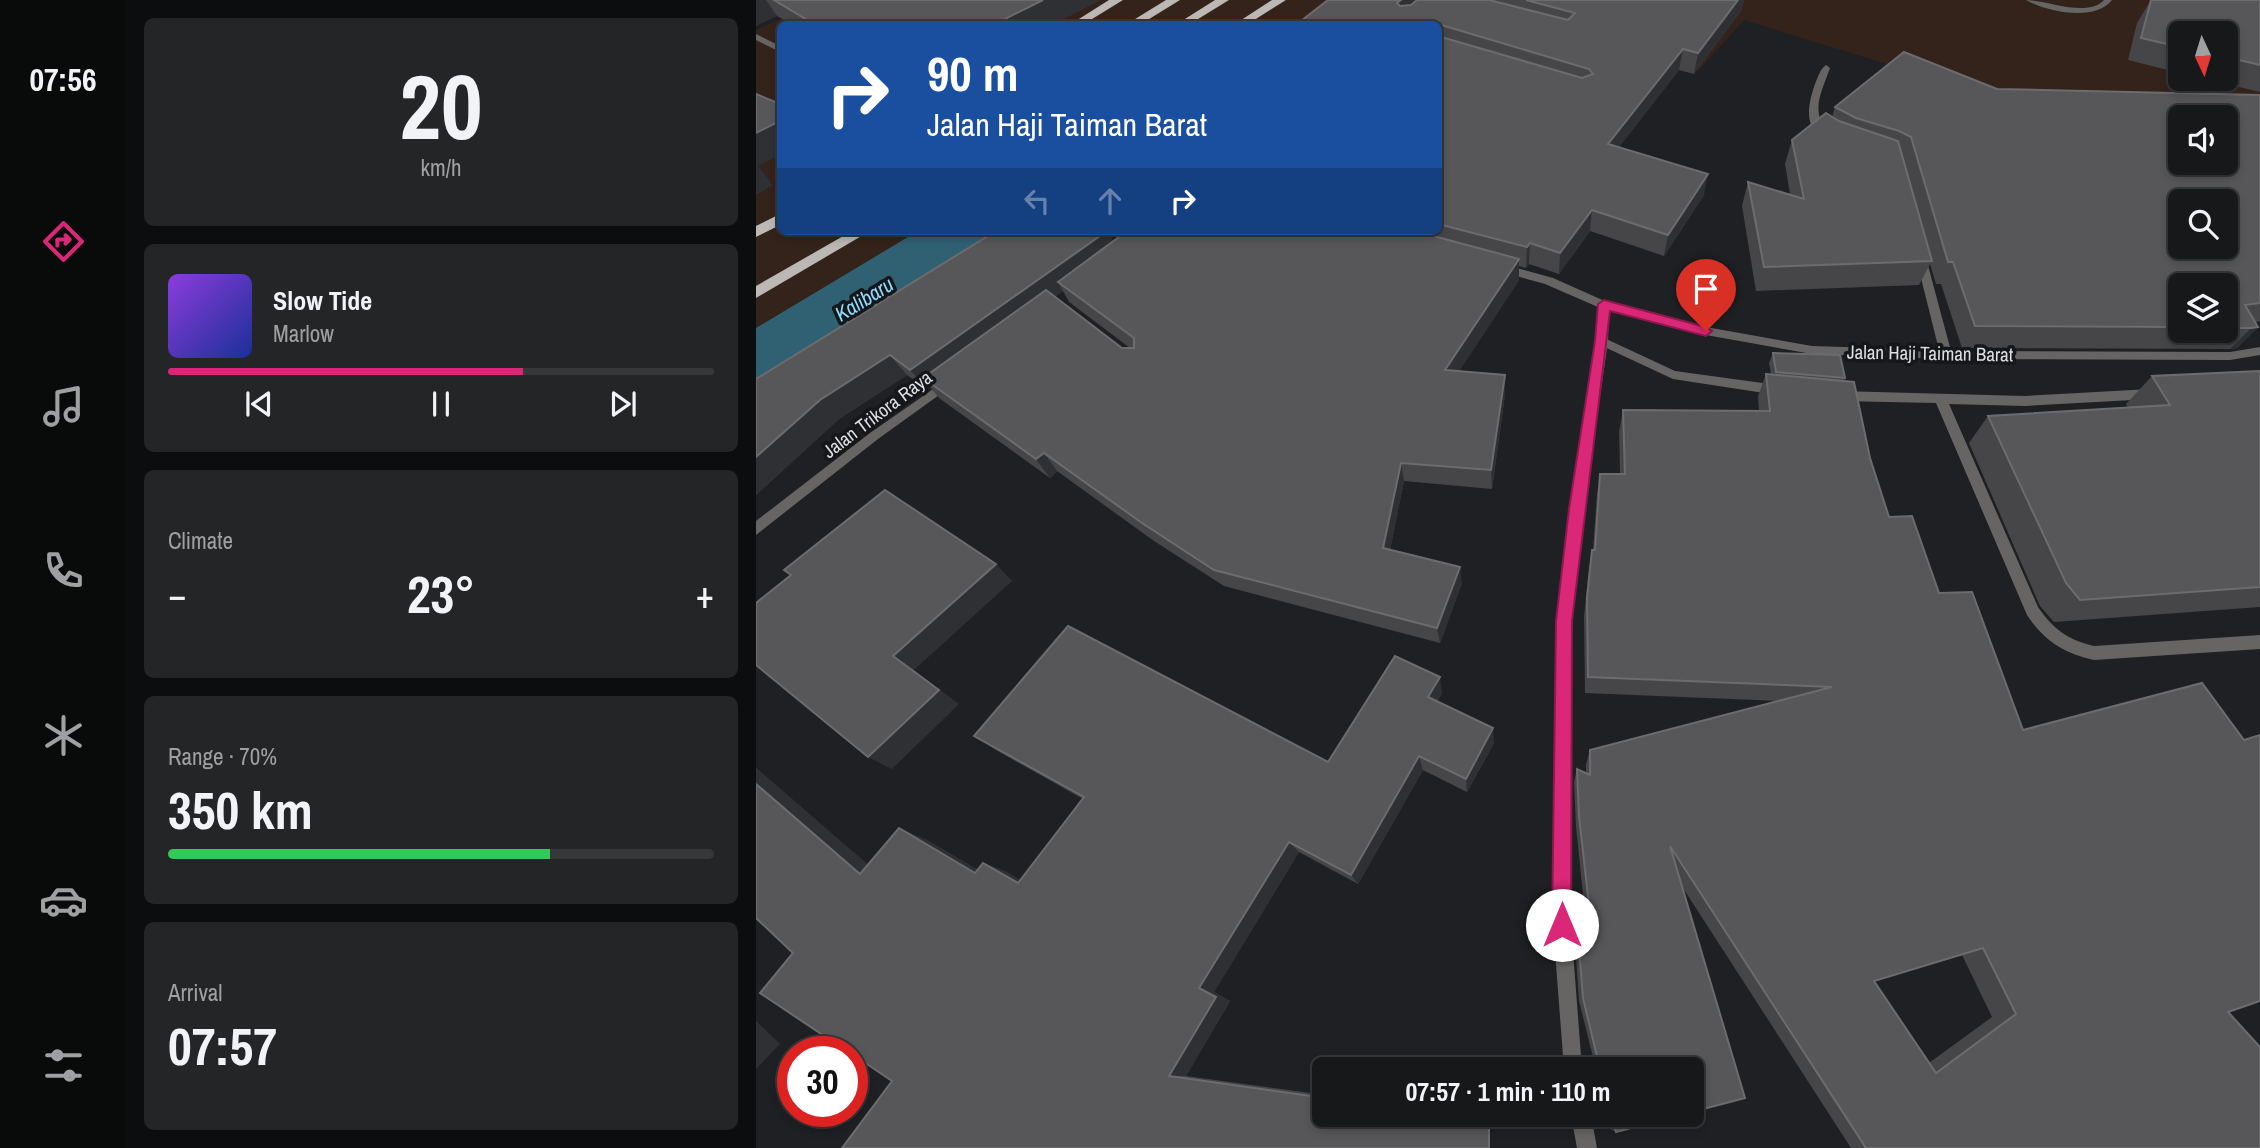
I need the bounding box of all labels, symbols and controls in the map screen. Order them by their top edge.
north arrow [2168,21,2238,91]
map controls [2168,21,2238,343]
text: 90 m [927,40,1019,106]
text: 20 [400,45,483,167]
icon: right [812,49,903,140]
text: 07:56 [29,58,97,101]
text: Jalan Haji Taiman Barat [927,103,1207,146]
button: sound [2168,105,2238,175]
text: km/h [421,152,461,183]
icon: left [1018,182,1056,220]
icon: ahead [1091,182,1129,220]
icon: right [1164,182,1202,220]
button: search [2168,189,2238,259]
icon: directions [39,217,88,266]
pin [1676,259,1736,331]
water label: Kalibaru [829,269,899,328]
icon: arrive [1687,270,1725,308]
button: layers [2168,273,2238,343]
text: Slow Tide [273,283,372,318]
text: Marlow [273,318,334,349]
street label: Jalan Haji Taiman Barat [1847,339,2014,367]
street label: Jalan Trikora Raya [817,364,937,464]
icon: music [39,382,88,431]
icon: previous [240,385,278,423]
icon: pause [422,385,460,423]
icon: next [604,385,642,423]
text: Climate [168,525,233,556]
icon: phone [39,546,88,595]
text: 23° [407,559,475,629]
text: − [168,569,186,620]
text: + [696,569,714,620]
icon: climate [39,711,88,760]
text: Range · 70% [168,741,277,772]
text: 350 km [168,775,313,845]
icon: car [39,876,88,925]
position arrow [1525,888,1599,962]
text: Arrival [168,977,223,1008]
text: 07:57 [168,1011,277,1081]
speed limit sign: 30 [777,1036,868,1127]
icon: filters [39,1041,88,1090]
text: 07:57 · 1 min · 110 m [1405,1074,1611,1109]

